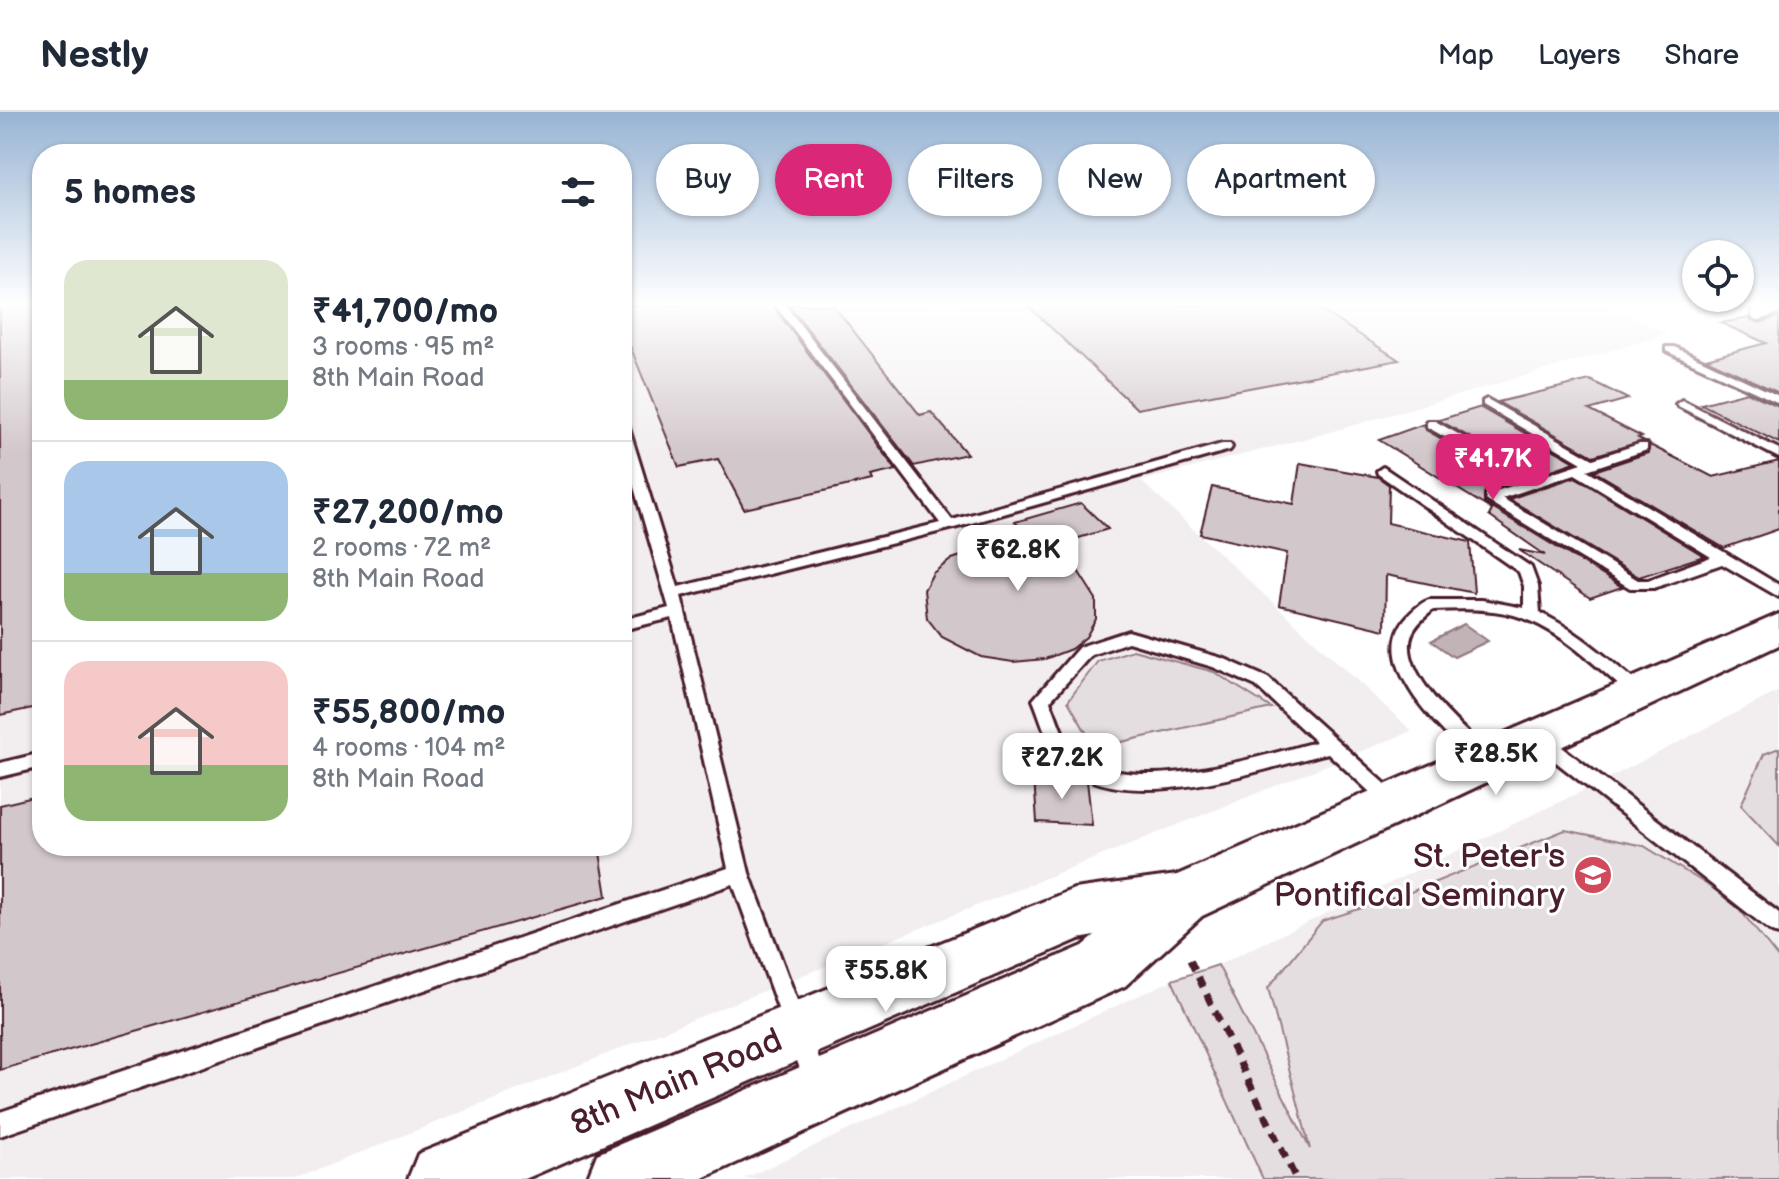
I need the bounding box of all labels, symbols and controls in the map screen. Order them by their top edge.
text: Nestly [40,33,149,78]
text: Map [1438,39,1494,72]
text: Layers [1538,39,1621,72]
text: Share [1665,39,1739,72]
chip: Buy [656,144,759,216]
chip: Rent [775,144,892,216]
chip: Filters [908,144,1042,216]
chip: New [1058,144,1171,216]
chip: Apartment [1187,144,1375,216]
icon: filters [556,170,600,214]
text: 5 homes [64,172,196,213]
map controls [1682,240,1754,312]
button: locate [1682,240,1754,312]
text: ₹41,700/mo [312,291,498,332]
icon: home [128,292,224,388]
text: 3 rooms · 95 m² [312,332,494,363]
text: 8th Main Road [312,363,484,394]
pin: ₹41.7K [1428,434,1558,502]
text: ₹41.7K [1454,444,1532,475]
text: ₹27,200/mo [312,492,504,533]
icon: home [128,493,224,589]
pin: ₹62.8K [953,525,1083,593]
text: 2 rooms · 72 m² [312,533,491,564]
text: ₹62.8K [975,535,1061,566]
text: 8th Main Road [312,564,484,595]
text: ₹55,800/mo [312,692,505,733]
icon: home [128,693,224,789]
pin: ₹28.5K [1431,729,1561,797]
text: 4 rooms · 104 m² [312,733,506,764]
pin: ₹27.2K [997,733,1127,801]
text: ₹28.5K [1454,739,1538,770]
text: ₹27.2K [1020,743,1104,774]
text: 8th Main Road [312,764,484,795]
place label: St. Peter's Pontifical Seminary [1274,836,1566,916]
school or university icon: St. Peter's Pontifical Seminary [1572,854,1614,896]
pin: ₹55.8K [821,946,951,1014]
text: ₹55.8K [844,956,928,987]
street label: 8th Main Road [565,1019,788,1145]

